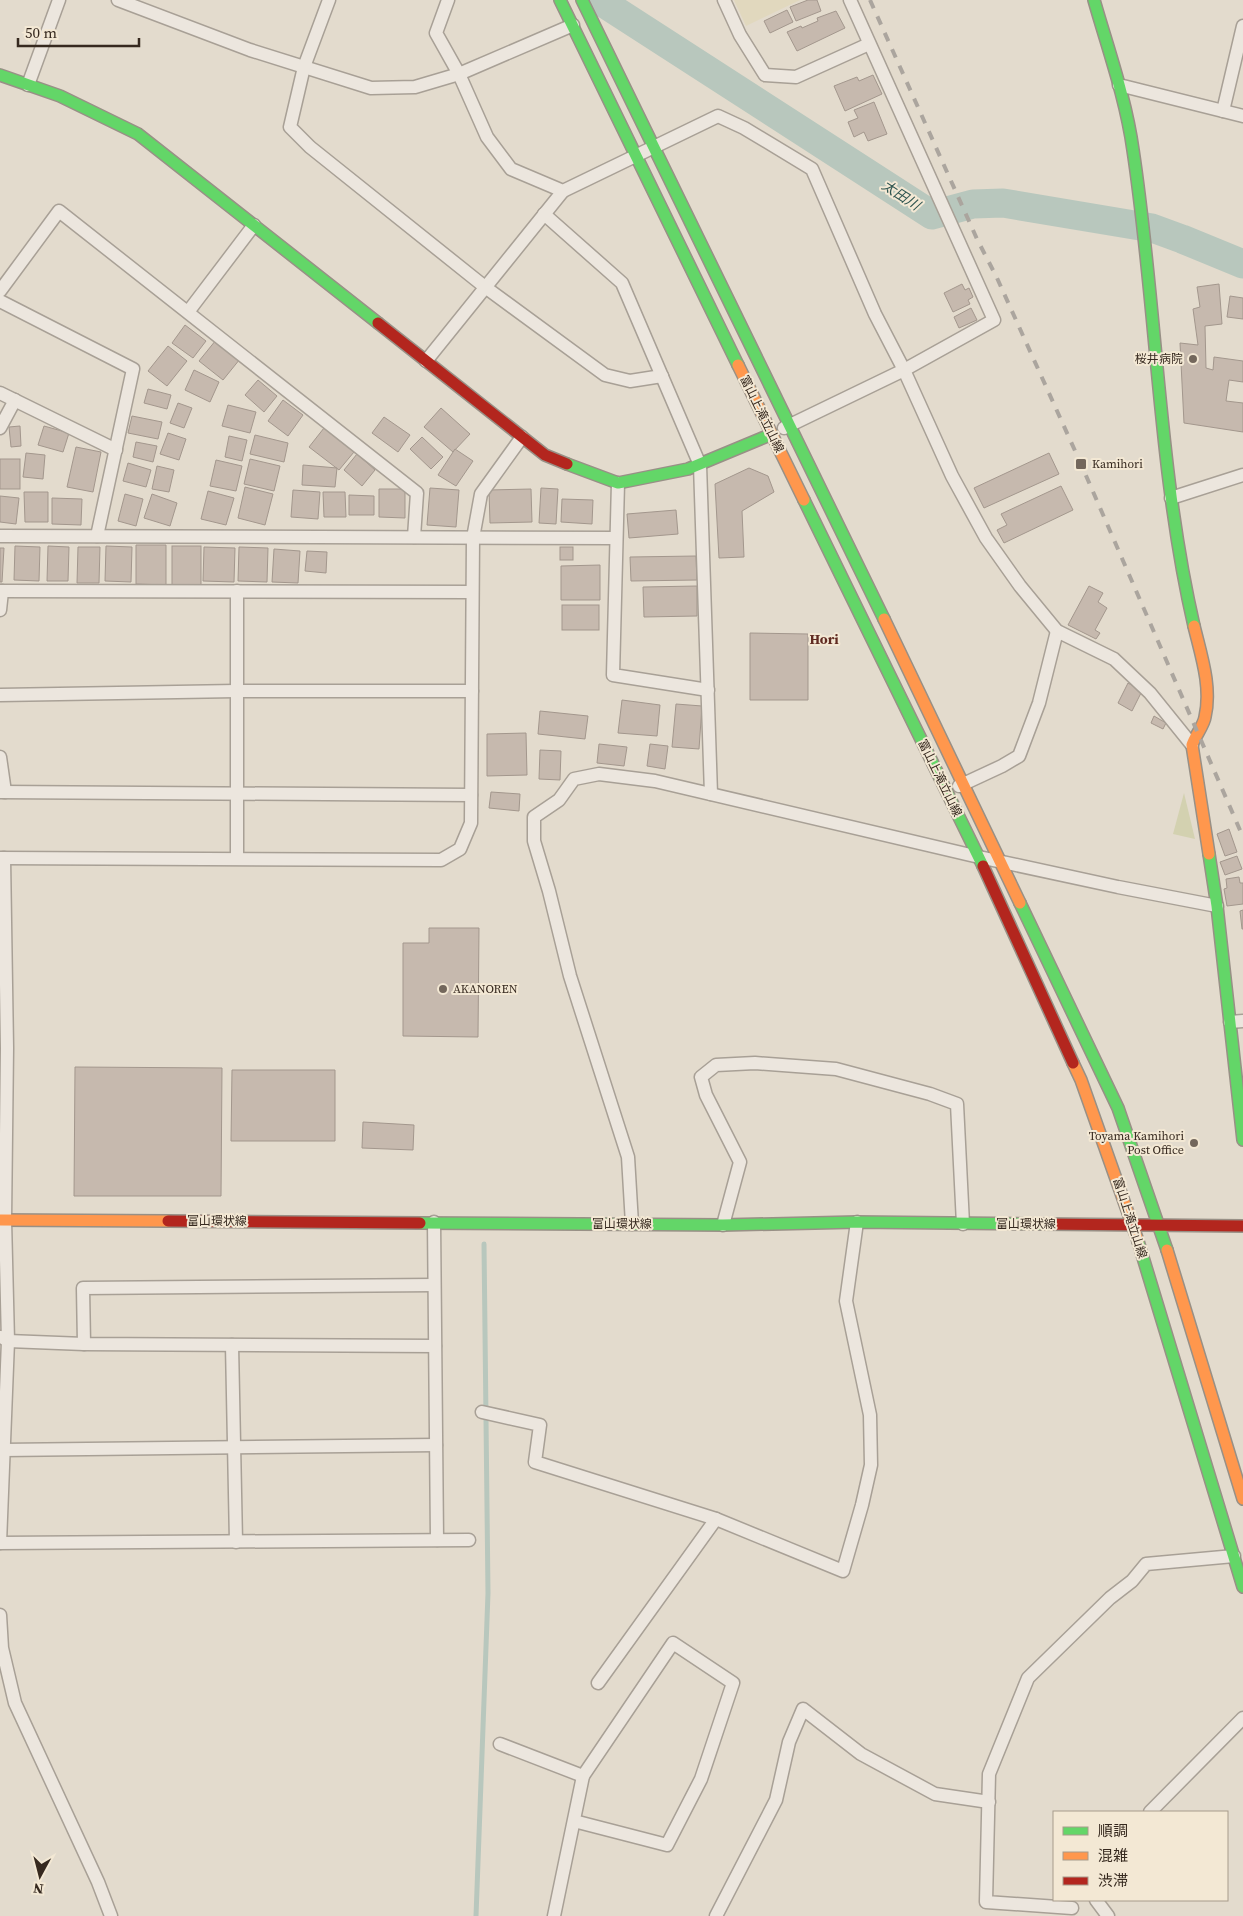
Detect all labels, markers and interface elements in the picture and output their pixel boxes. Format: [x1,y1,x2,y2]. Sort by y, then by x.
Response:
scale bar [18,15,139,47]
text: 50 m [25,22,57,43]
water label: 太田川 [878,175,926,216]
place label: 桜井病院 [1135,351,1183,367]
marker: 桜井病院 [1187,353,1199,365]
street label: 富山上滝立山線 [736,373,788,455]
place label: Kamihori [1092,456,1143,472]
marker: Kamihori [1074,457,1088,471]
district label: Hori [809,629,839,649]
street label: 富山上滝立山線 [914,737,966,819]
place label: AKANOREN [453,981,518,997]
marker: AKANOREN [437,983,449,995]
place label: Toyama Kamihori Post Office [1089,1128,1184,1158]
marker: Toyama Kamihori Post Office [1188,1137,1200,1149]
street label: 富山上滝立山線 [1109,1176,1151,1260]
street label: 富山環状線 [187,1213,247,1229]
street label: 富山環状線 [592,1216,652,1232]
street label: 富山環状線 [996,1216,1056,1232]
legend [1053,1811,1228,1901]
text: 順調 [1098,1820,1128,1841]
text: 混雑 [1098,1845,1128,1866]
north arrow [15,1851,65,1901]
text: 渋滞 [1098,1870,1128,1891]
text: N [32,1878,45,1899]

